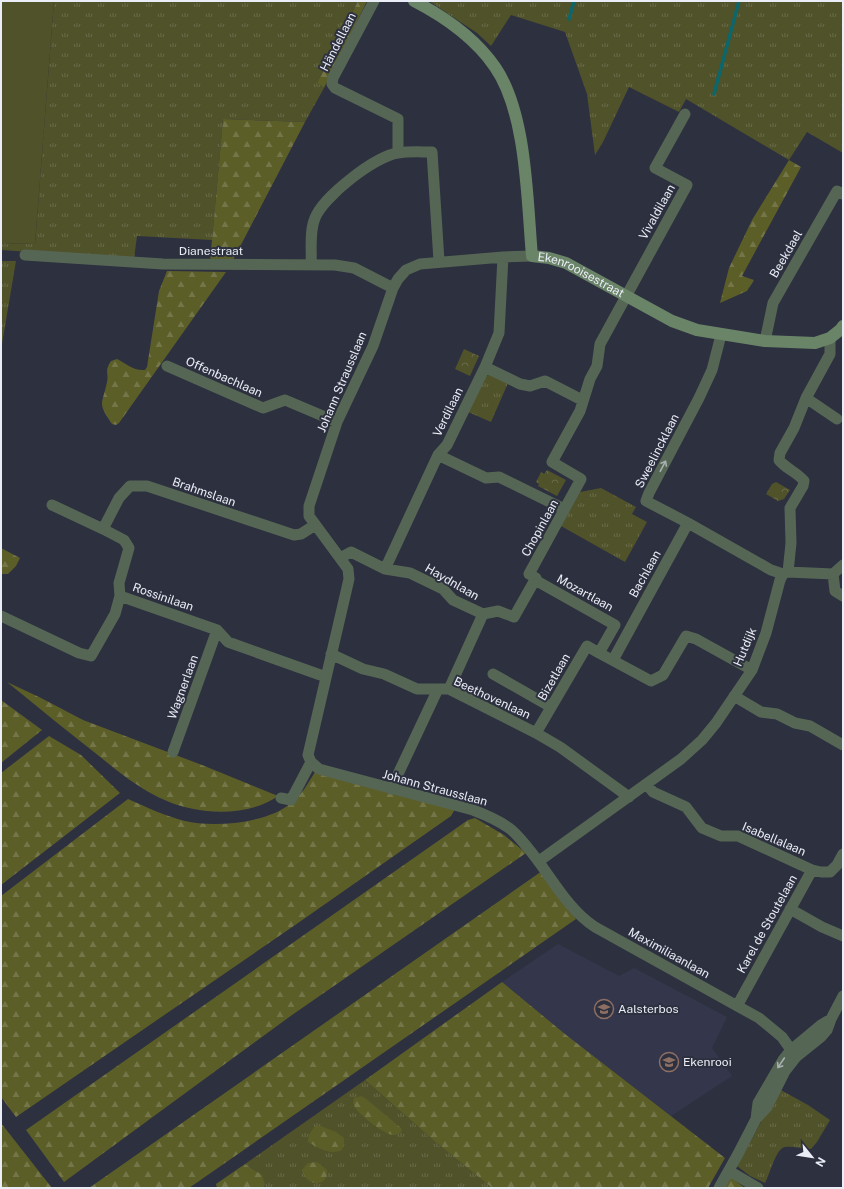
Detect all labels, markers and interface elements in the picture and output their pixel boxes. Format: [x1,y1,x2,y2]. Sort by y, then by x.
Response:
street label: Händellaan [317,10,359,74]
street label: Vivaldilaan [636,182,678,242]
street label: Beekdael [767,228,805,280]
street label: Dianestraat [179,244,244,258]
street label: Ekenrooisestraat [537,250,627,301]
street label: Johann Strausslaan [314,329,370,435]
street label: Offenbachlaan [183,354,265,400]
street label: Verdilaan [430,385,466,439]
street label: Sweelincklaan [632,411,682,490]
one-way arrow [660,460,667,472]
street label: Brahmslaan [170,475,238,509]
street label: Chopinlaan [519,497,561,559]
street label: Bachlaan [626,548,664,600]
street label: Haydnlaan [423,561,481,603]
street label: Mozartlaan [554,572,616,614]
street label: Rossinilaan [131,580,195,614]
street label: Hutdijk [731,625,760,669]
street label: Bizetlaan [535,651,573,703]
street label: Wagnerlaan [165,653,201,721]
street label: Beethovenlaan [451,674,533,722]
street label: Johann Strausslaan [381,767,489,809]
street label: Isabellalaan [740,819,808,859]
street label: Karel de Stoutelaan [734,872,800,976]
street label: Maximiliaanlaan [626,925,712,981]
school or university icon: Aalsterbos [593,998,615,1020]
place label: Aalsterbos [618,1002,679,1016]
school or university icon: Ekenrooi [658,1051,680,1073]
place label: Ekenrooi [683,1055,732,1069]
one-way arrow [777,1057,785,1068]
north arrow [792,1137,832,1177]
text: N [813,1155,828,1169]

